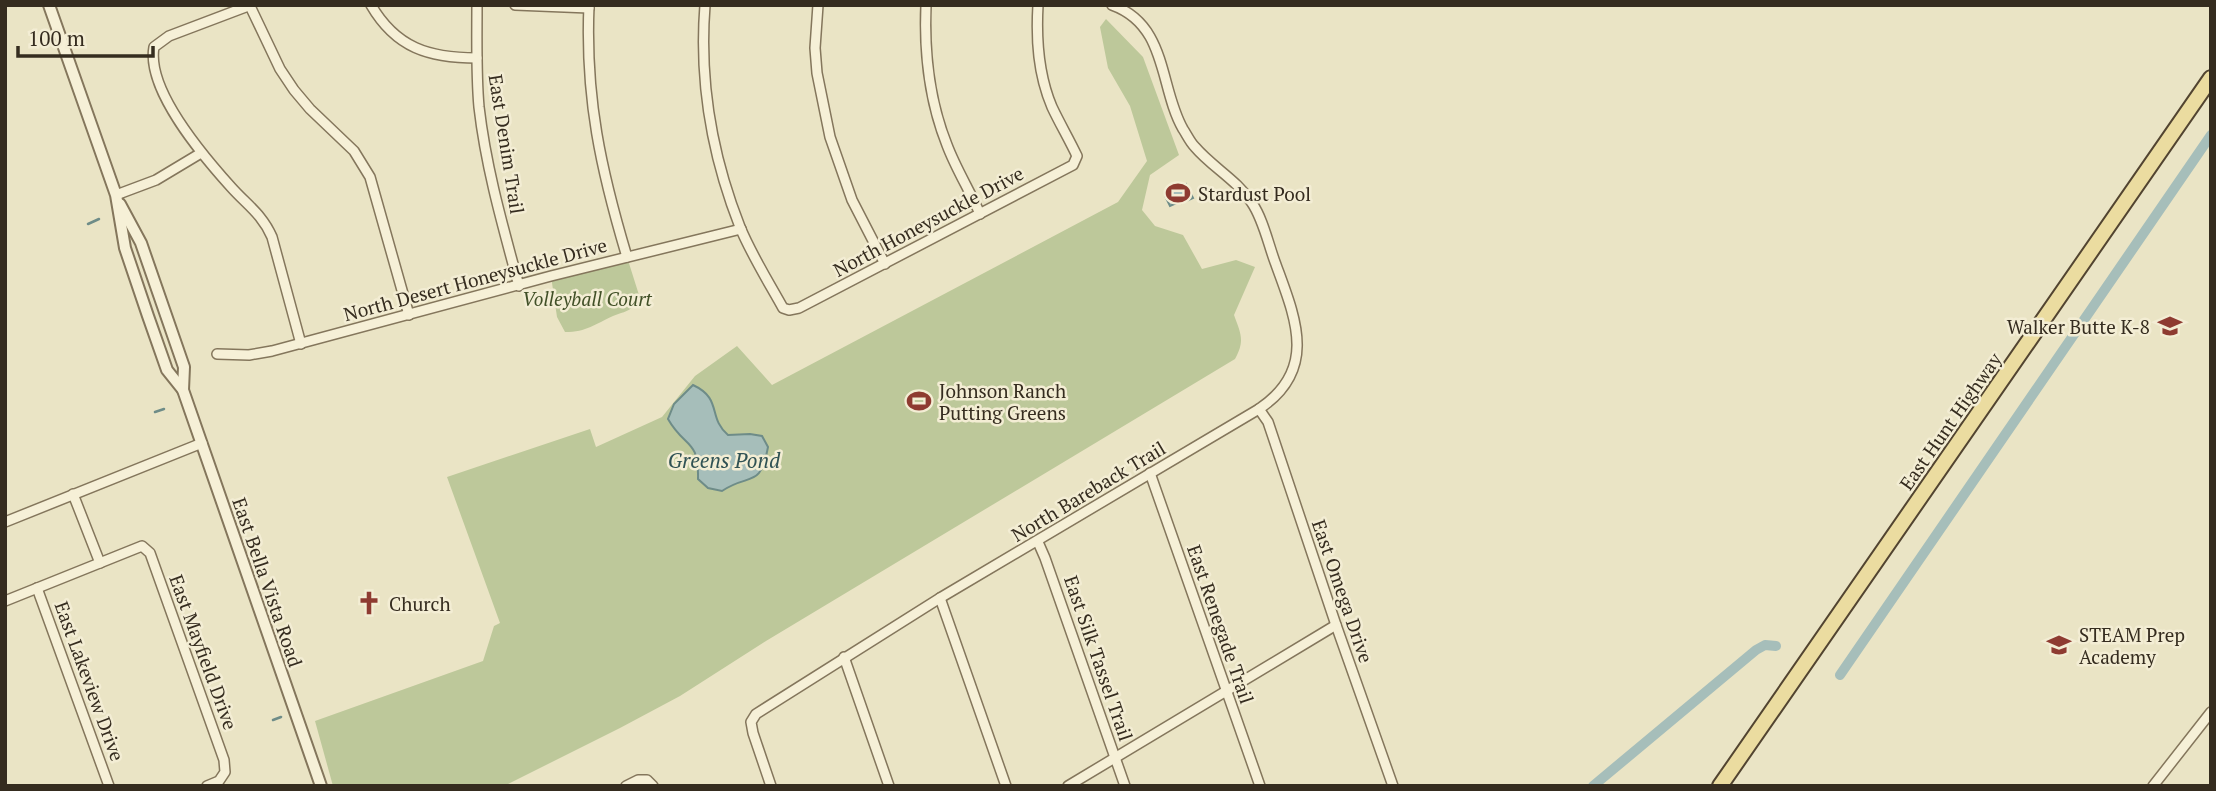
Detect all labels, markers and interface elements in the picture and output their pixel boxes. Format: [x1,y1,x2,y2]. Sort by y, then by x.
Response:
scale bar [18,14,152,58]
text: 100 m [28,24,85,52]
street label: East Denim Trail [484,72,530,216]
street label: North Honeysuckle Drive [829,160,1027,282]
sports icon: Stardust Pool [1164,179,1192,207]
place label: Stardust Pool [1198,181,1311,206]
street label: North Desert Honeysuckle Drive [341,232,609,326]
park label: Volleyball Court [522,286,653,311]
school or university icon: Walker Butte K-8 [2156,312,2184,340]
place label: Walker Butte K-8 [2007,314,2150,339]
street label: East Hunt Highway [1893,347,2007,495]
place label: Johnson Ranch Putting Greens [939,378,1066,425]
sports icon: Johnson Ranch Putting Greens [905,387,933,415]
street label: North Bareback Trail [1006,435,1170,547]
water label: Greens Pond [668,446,781,474]
street label: East Bella Vista Road [227,494,309,670]
street label: East Omega Drive [1307,516,1379,666]
street label: East Renegade Trail [1182,541,1260,707]
street label: East Mayfield Drive [164,571,244,733]
street label: East Silk Tassel Trail [1059,572,1139,744]
church icon: Church [355,589,383,617]
place label: Church [389,591,451,616]
street label: East Lakeview Drive [50,598,130,764]
place label: STEAM Prep Academy [2079,622,2185,669]
school or university icon: STEAM Prep Academy [2045,631,2073,659]

